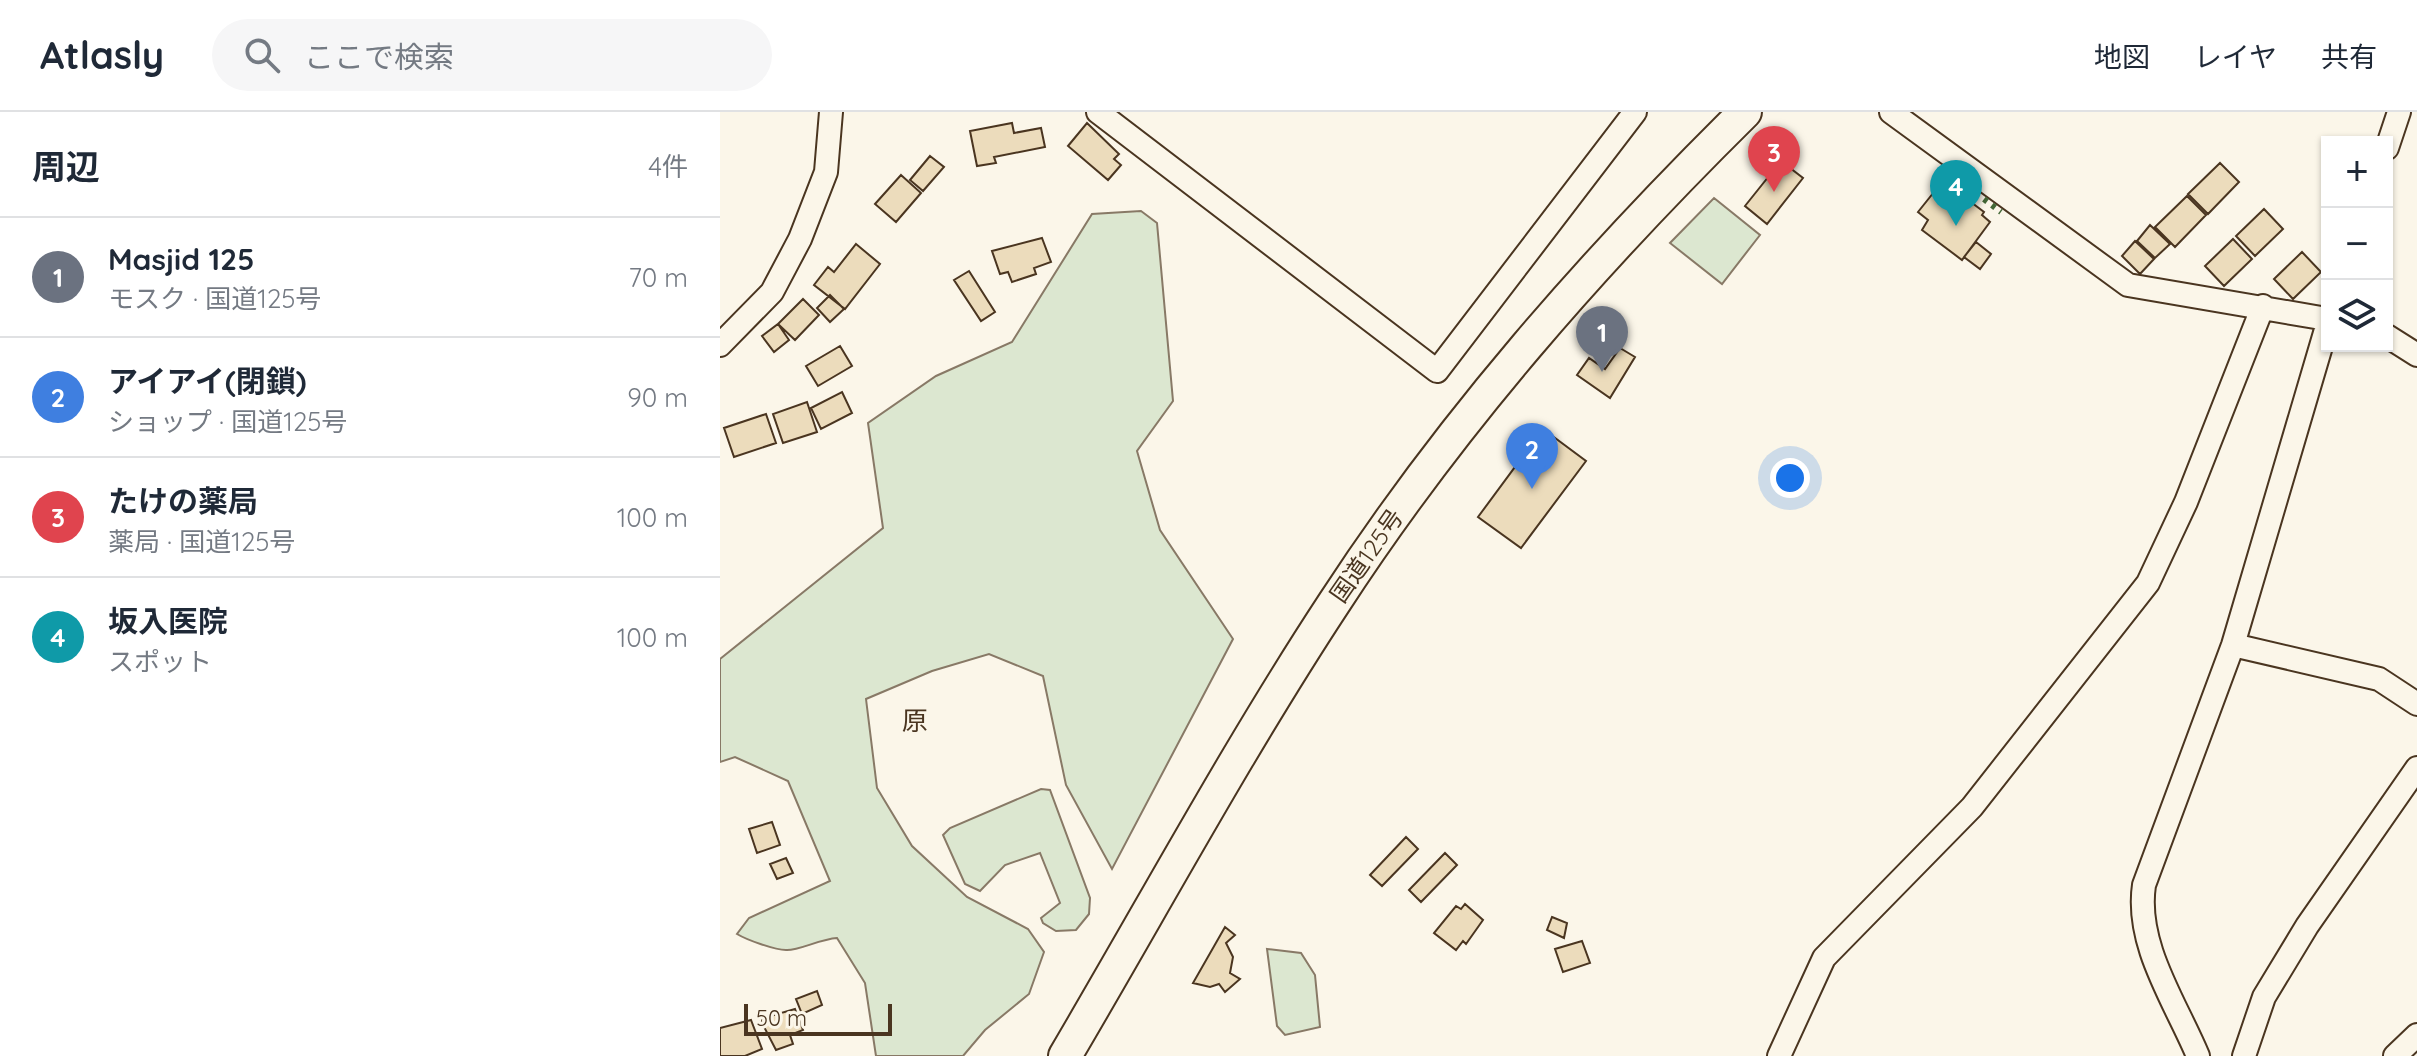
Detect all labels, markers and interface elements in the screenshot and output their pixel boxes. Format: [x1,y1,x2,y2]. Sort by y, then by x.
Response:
search box [212,19,772,91]
text: Atlasly [40,31,164,79]
icon: search [240,33,284,77]
text: ここで検索 [304,38,454,76]
text: 地図 [2094,39,2150,74]
text: レイヤ [2194,39,2277,74]
text: 共有 [2321,39,2377,74]
pin: 3 [1748,126,1800,192]
map controls [2321,136,2393,352]
button: + [2321,136,2393,208]
text: 周辺 [32,145,100,188]
text: 4件 [648,150,688,183]
pin: 4 [1930,160,1982,226]
button: − [2321,208,2393,280]
text: Masjid 125 [108,240,254,278]
text: 1 [53,261,63,294]
text: 70 m [628,261,688,294]
button: layers [2321,280,2393,352]
text: モスク · 国道125号 [108,282,321,315]
pin: 1 [1576,306,1628,372]
text: アイアイ(閉鎖) [108,362,306,400]
text: 2 [51,381,65,414]
text: 90 m [627,381,688,414]
text: ショップ · 国道125号 [108,405,347,438]
pin: 2 [1506,423,1558,489]
your location [1770,458,1810,498]
text: たけの薬局 [108,482,258,520]
text: 3 [51,501,65,534]
text: 100 m [617,501,688,534]
street label: 国道125号 [1323,503,1409,608]
text: 薬局 · 国道125号 [108,525,295,558]
text: 坂入医院 [108,602,228,640]
text: 4 [50,621,66,654]
text: 100 m [617,621,688,654]
text: スポット [108,645,212,678]
district label: 原 [902,704,928,737]
scale bar [744,1000,892,1036]
text: 50 m [756,1004,807,1032]

